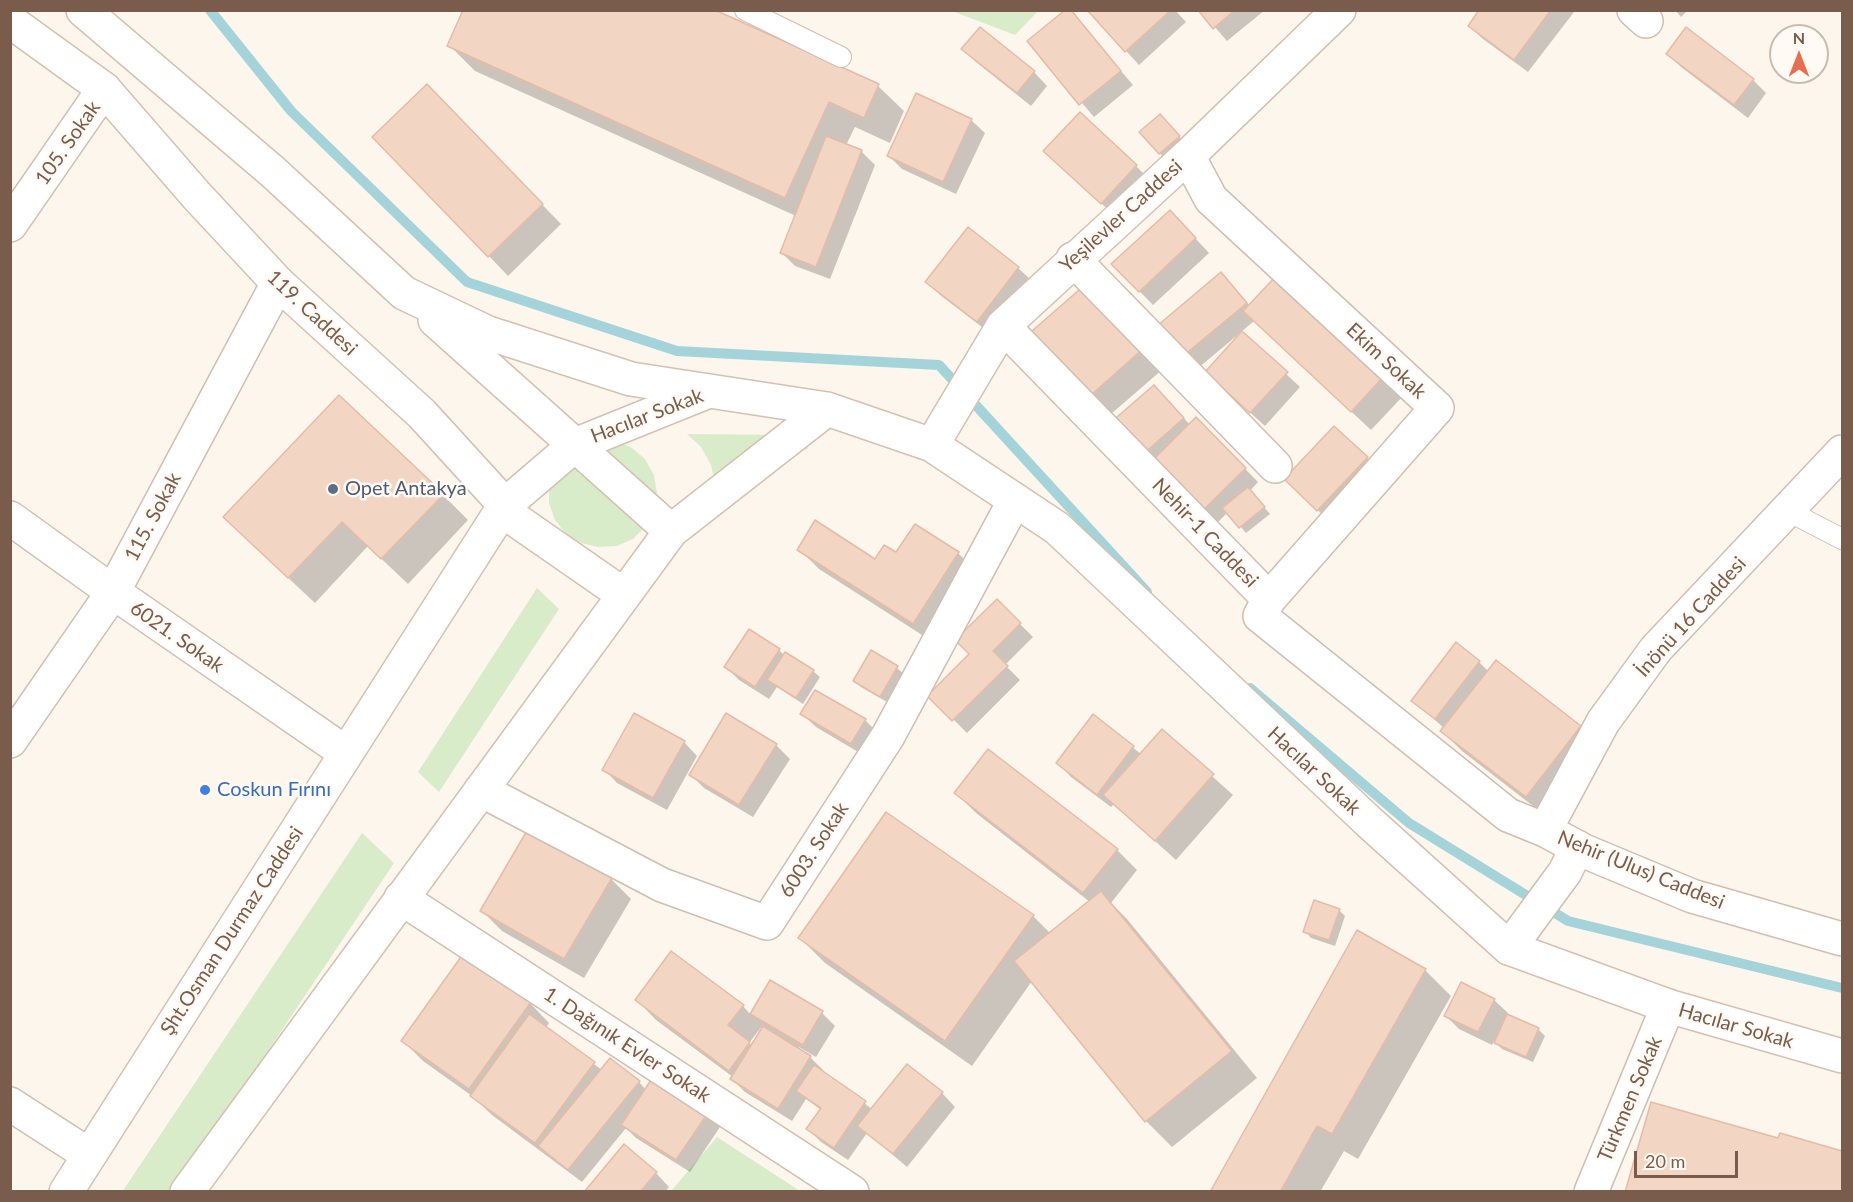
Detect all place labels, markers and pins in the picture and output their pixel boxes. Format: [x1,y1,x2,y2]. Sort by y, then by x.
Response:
place label: Opet Antakya [345,477,467,501]
marker: Opet Antakya [326,482,340,496]
place label: Coskun Fırını [217,778,331,802]
marker: Coskun Fırını [198,783,212,797]

